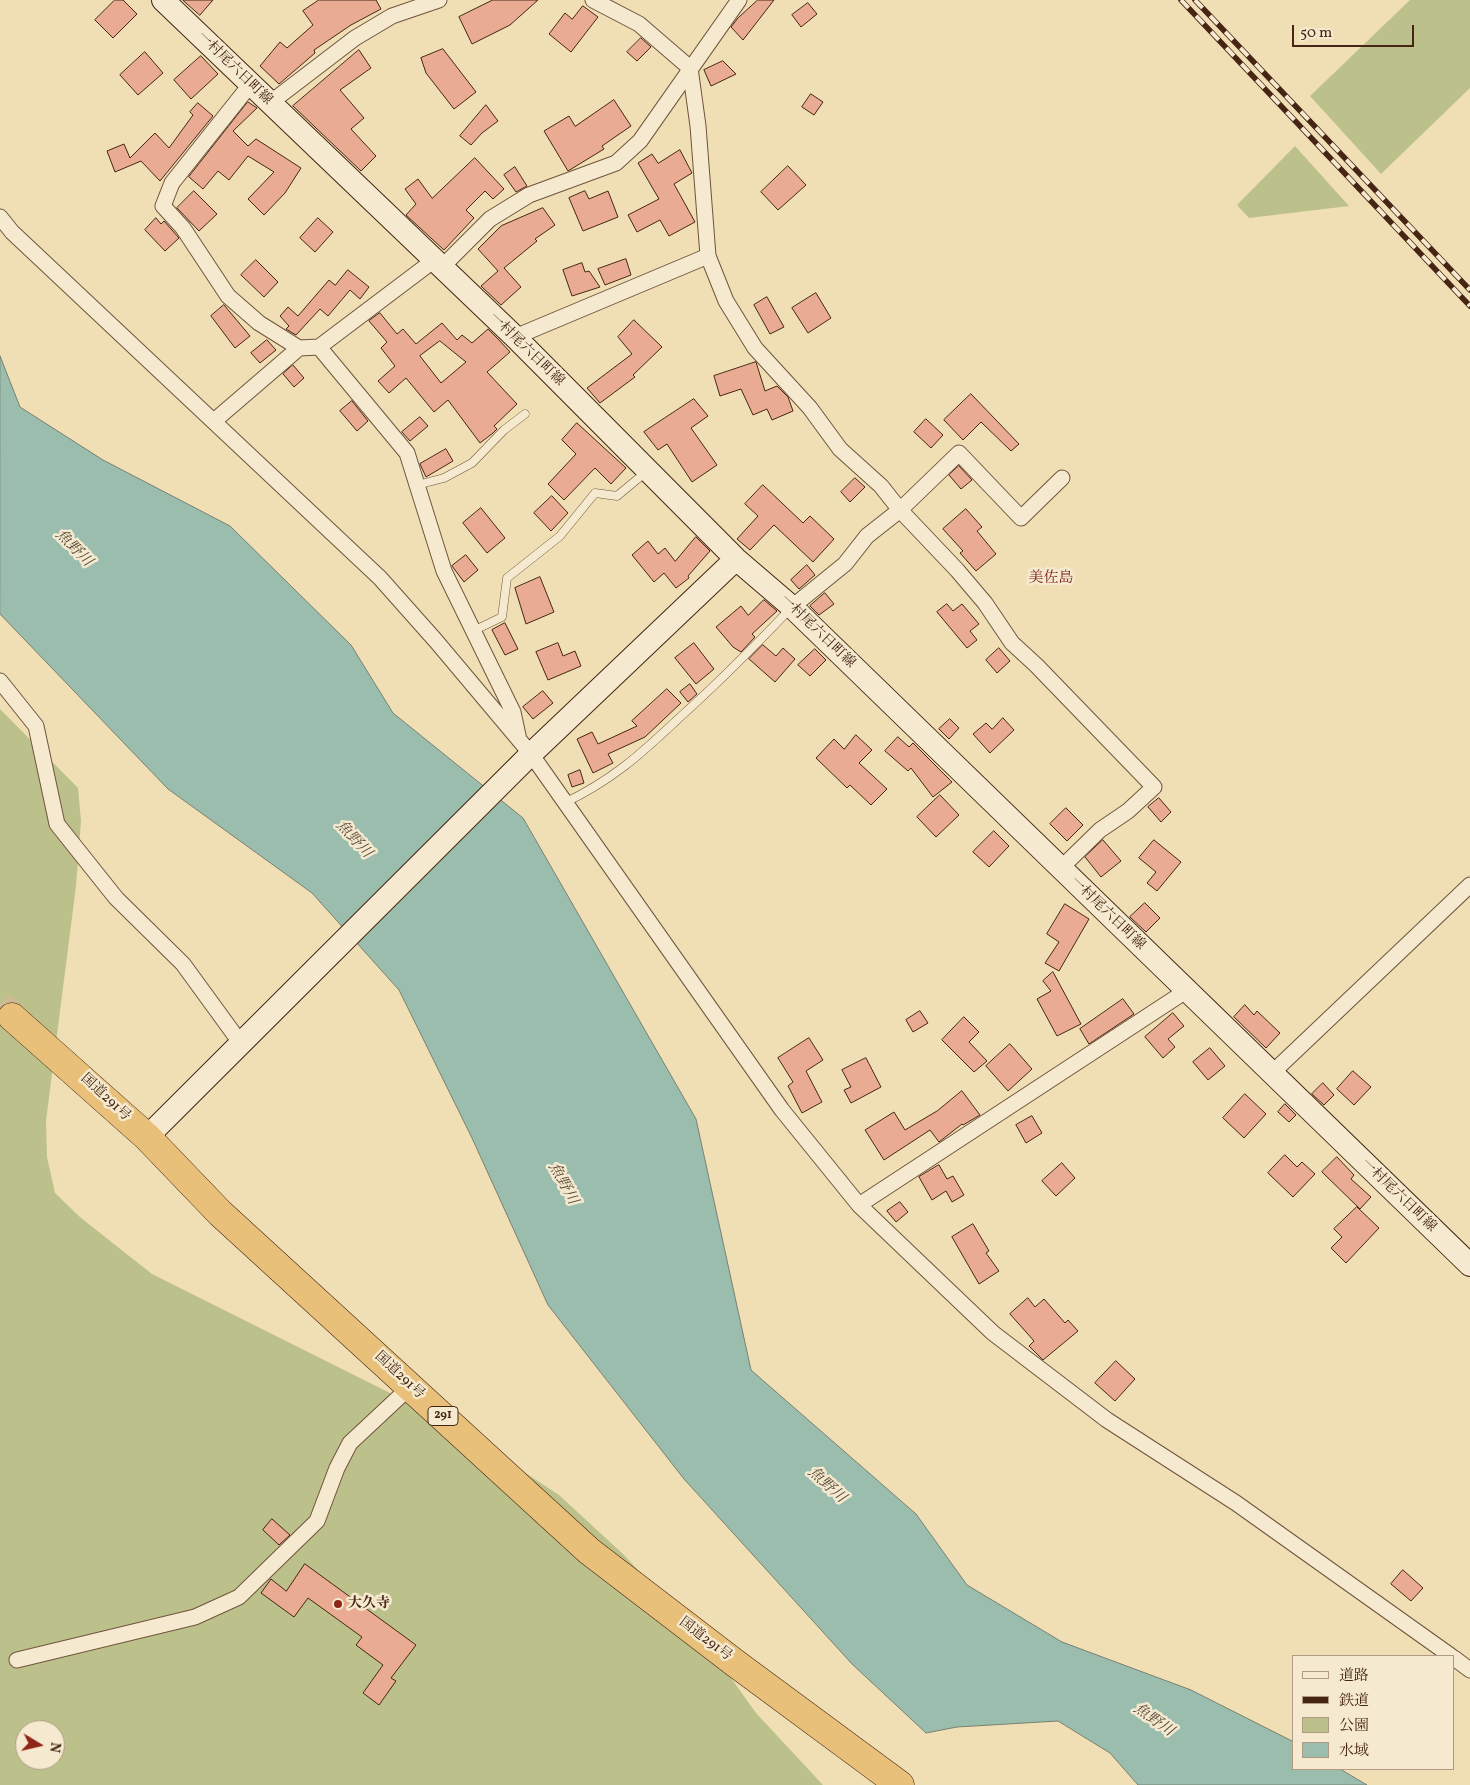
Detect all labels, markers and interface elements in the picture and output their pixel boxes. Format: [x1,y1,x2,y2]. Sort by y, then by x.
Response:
scale bar [1295,15,1418,47]
text: 50 m [1300,23,1332,44]
street label: 一村尾六日町線 [193,29,275,109]
street label: 一村尾六日町線 [485,310,567,390]
water label: 魚野川 [51,527,95,571]
district label: 美佐島 [1029,570,1073,588]
street label: 一村尾六日町線 [776,592,858,672]
water label: 魚野川 [331,817,375,863]
street label: 一村尾六日町線 [1066,874,1148,954]
street label: 国道291号 [77,1071,133,1125]
street label: 一村尾六日町線 [1357,1156,1439,1236]
water label: 魚野川 [543,1160,581,1208]
street label: 国道291号 [371,1349,427,1403]
road number: 291 [428,1406,458,1425]
water label: 魚野川 [803,1464,849,1508]
place label: 大久寺 [348,1596,390,1612]
marker: 大久寺 [332,1598,344,1610]
street label: 国道291号 [675,1615,735,1665]
legend [1292,1655,1455,1770]
text: 道路 [1339,1666,1369,1687]
text: 鉄道 [1339,1691,1369,1712]
water label: 魚野川 [1129,1701,1177,1741]
text: 公園 [1339,1716,1369,1737]
north arrow [15,1720,65,1770]
text: N [44,1741,65,1754]
text: 水域 [1339,1741,1369,1762]

